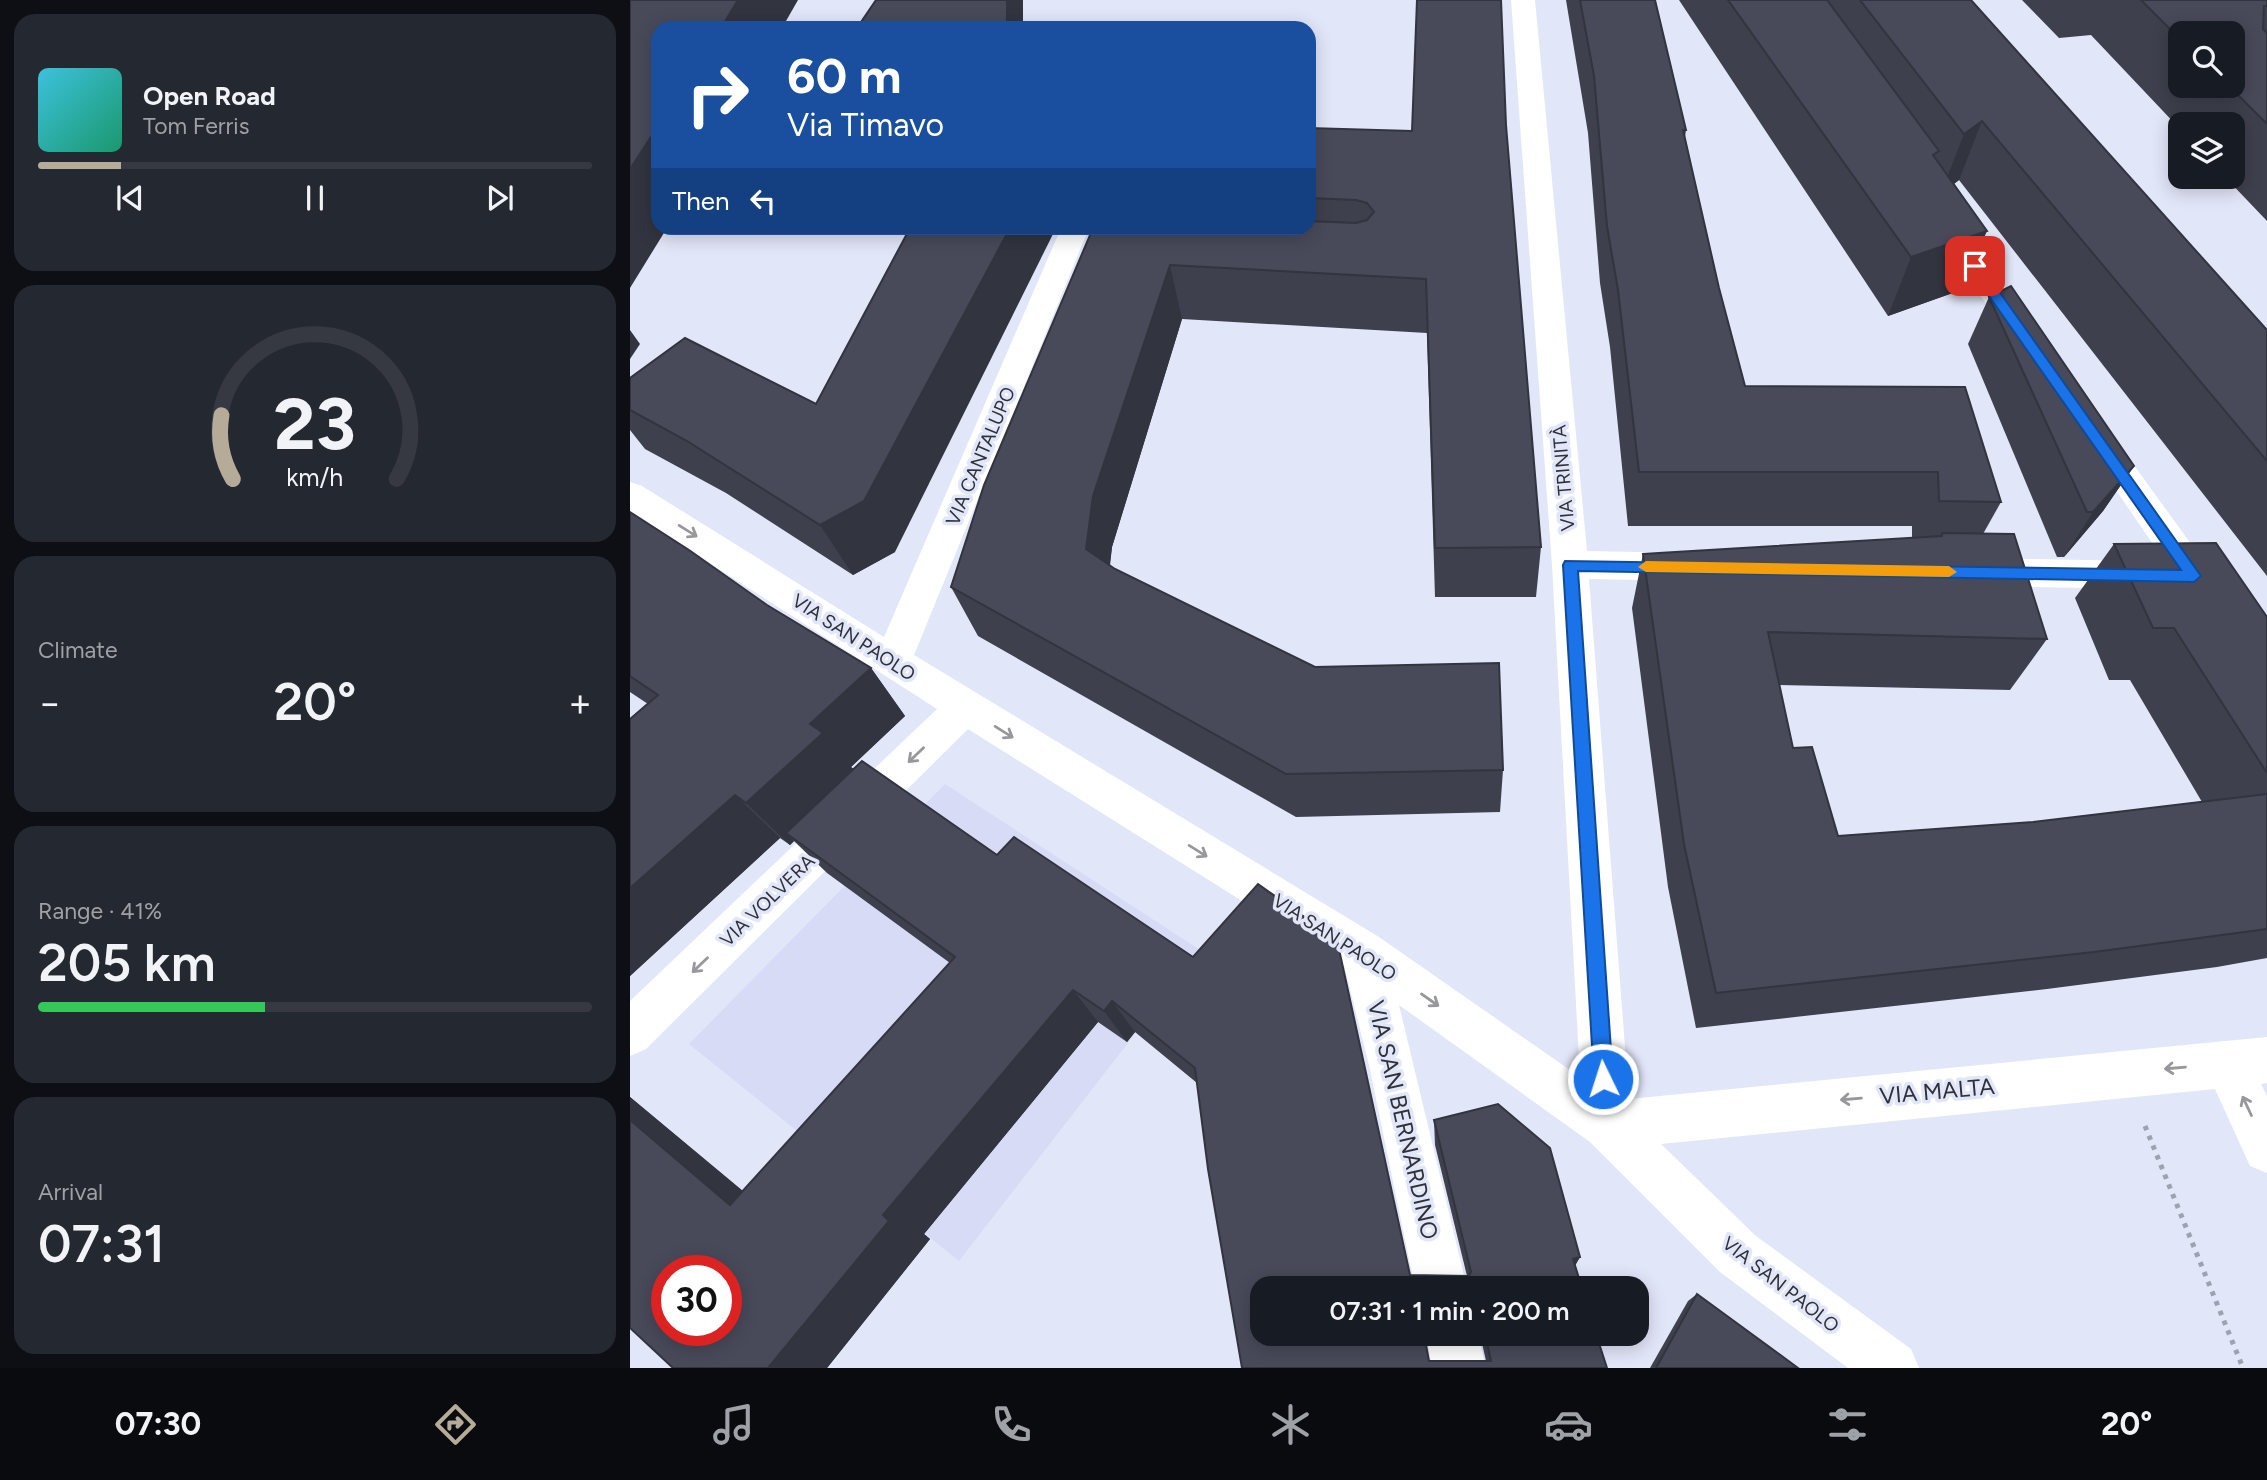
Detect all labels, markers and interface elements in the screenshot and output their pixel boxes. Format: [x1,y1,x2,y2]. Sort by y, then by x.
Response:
map controls [2168,21,2245,189]
button: search [2168,21,2245,98]
text: 60 m [787,46,902,105]
icon: right [672,49,763,140]
text: Open Road [143,80,276,112]
text: Via Timavo [787,106,944,144]
text: Tom Ferris [143,112,249,140]
button: layers [2168,112,2245,189]
icon: previous [111,179,149,217]
icon: pause [296,179,334,217]
icon: next [481,179,519,217]
icon: left [744,182,782,220]
text: Then [672,185,730,217]
pin [1945,236,2005,296]
icon: arrive [1956,247,1994,285]
text: 23 [274,381,356,468]
street label: VIA CANTALUPO [941,383,1020,529]
street label: VIA TRINITÀ [1547,424,1580,532]
text: km/h [286,462,344,492]
one-way arrow [677,525,697,539]
street label: VIA SAN PAOLO [788,589,920,686]
text: Climate [38,636,117,664]
text: 20° [274,671,356,733]
text: − [38,680,62,726]
text: + [568,680,592,726]
one-way arrow [994,724,1013,739]
one-way arrow [908,747,925,764]
one-way arrow [1187,844,1207,858]
street label: VIA VOLVERA [715,849,820,951]
street label: VIA SAN PAOLO [1269,889,1401,986]
text: Range · 41% [38,897,162,925]
text: 205 km [38,932,216,994]
one-way arrow [692,956,709,973]
one-way arrow [1420,993,1439,1007]
street label: VIA SAN BERNARDINO [1362,998,1444,1242]
position arrow [1566,1042,1640,1116]
one-way arrow [2164,1062,2186,1075]
street label: VIA MALTA [1878,1072,1996,1110]
one-way arrow [1840,1093,1862,1106]
one-way arrow [2240,1096,2254,1117]
text: Arrival [38,1178,103,1206]
text: 07:31 [38,1213,165,1275]
street label: VIA SAN PAOLO [1718,1232,1844,1337]
speed limit sign: 30 [651,1255,742,1346]
text: 07:31 · 1 min · 200 m [1330,1295,1569,1327]
icon: directions [431,1400,480,1449]
icon: music [709,1400,758,1449]
icon: phone [987,1400,1036,1449]
icon: climate [1266,1400,1315,1449]
icon: car [1544,1400,1593,1449]
icon: filters [1823,1400,1872,1449]
text: 07:30 [115,1405,201,1443]
text: 20° [2101,1405,2152,1443]

